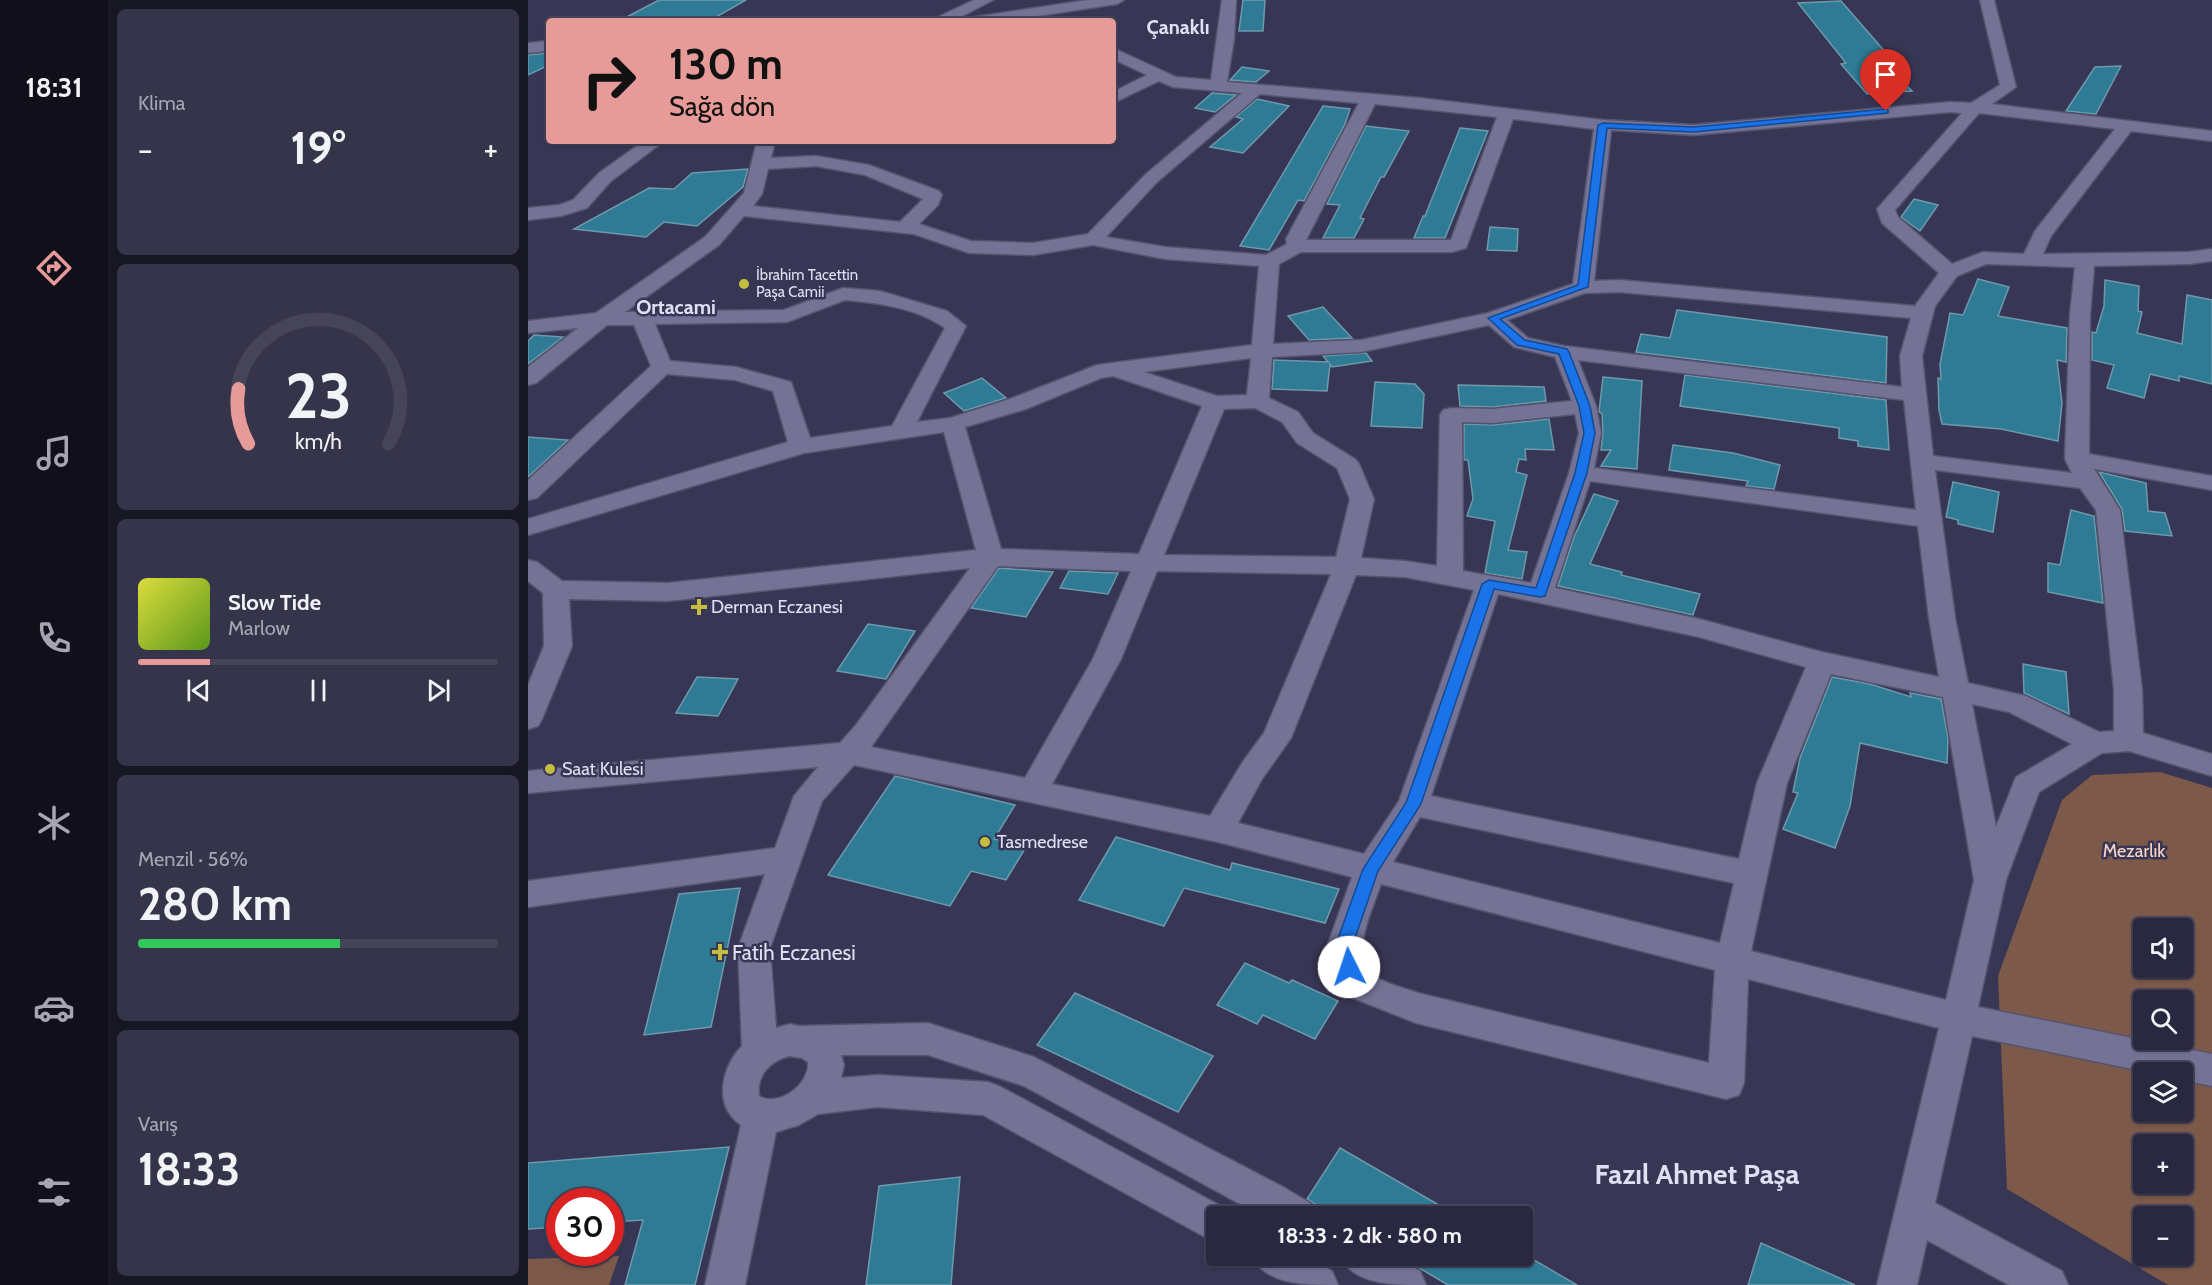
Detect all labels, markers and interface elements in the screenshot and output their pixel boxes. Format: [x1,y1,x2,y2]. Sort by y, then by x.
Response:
district label: Çanaklı [1147,15,1209,39]
text: 130 m [669,38,783,90]
icon: right [570,42,648,120]
pin [1860,49,1911,111]
icon: arrive [1869,58,1902,91]
text: 18:31 [26,71,82,104]
text: Sağa dön [669,90,775,123]
text: Klima [138,91,185,115]
text: 19° [291,121,345,175]
text: − [138,129,153,169]
text: + [483,129,498,169]
icon: directions [33,247,75,289]
place label: İbrahim Tacettin Paşa Camii [756,265,858,301]
marker: İbrahim Tacettin Paşa Camii [737,277,751,291]
district label: Ortacami [636,295,716,319]
text: 23 [285,358,351,434]
text: km/h [295,429,341,455]
icon: music [33,432,75,474]
text: Slow Tide [228,589,321,616]
place label: Derman Eczanesi [711,596,843,618]
marker: Derman Eczanesi [692,600,706,614]
text: Marlow [228,616,290,640]
icon: phone [33,617,75,659]
icon: previous [182,674,215,707]
icon: pause [302,674,335,707]
icon: next [422,674,455,707]
place label: Saat Kulesi [562,758,644,780]
marker: Saat Kulesi [543,762,557,776]
icon: climate [33,802,75,844]
place label: Tasmedrese [997,831,1088,853]
marker: Tasmedrese [978,835,992,849]
park label: Mezarlık [2103,840,2166,862]
text: Menzil · 56% [138,847,248,871]
text: 280 km [138,877,292,931]
map controls [2133,918,2193,1266]
button: sound [2133,918,2193,978]
position arrow [1317,935,1381,999]
place label: Fatih Eczanesi [732,940,856,965]
marker: Fatih Eczanesi [713,945,727,959]
icon: car [33,987,75,1029]
button: search [2133,990,2193,1050]
button: layers [2133,1062,2193,1122]
text: Varış [138,1112,178,1136]
button: + [2133,1134,2193,1194]
text: 18:33 [138,1142,240,1196]
district label: Fazıl Ahmet Paşa [1595,1157,1799,1191]
icon: filters [33,1171,75,1213]
speed limit sign: 30 [546,1188,624,1266]
button: − [2133,1206,2193,1266]
text: 18:33 · 2 dk · 580 m [1277,1222,1462,1249]

